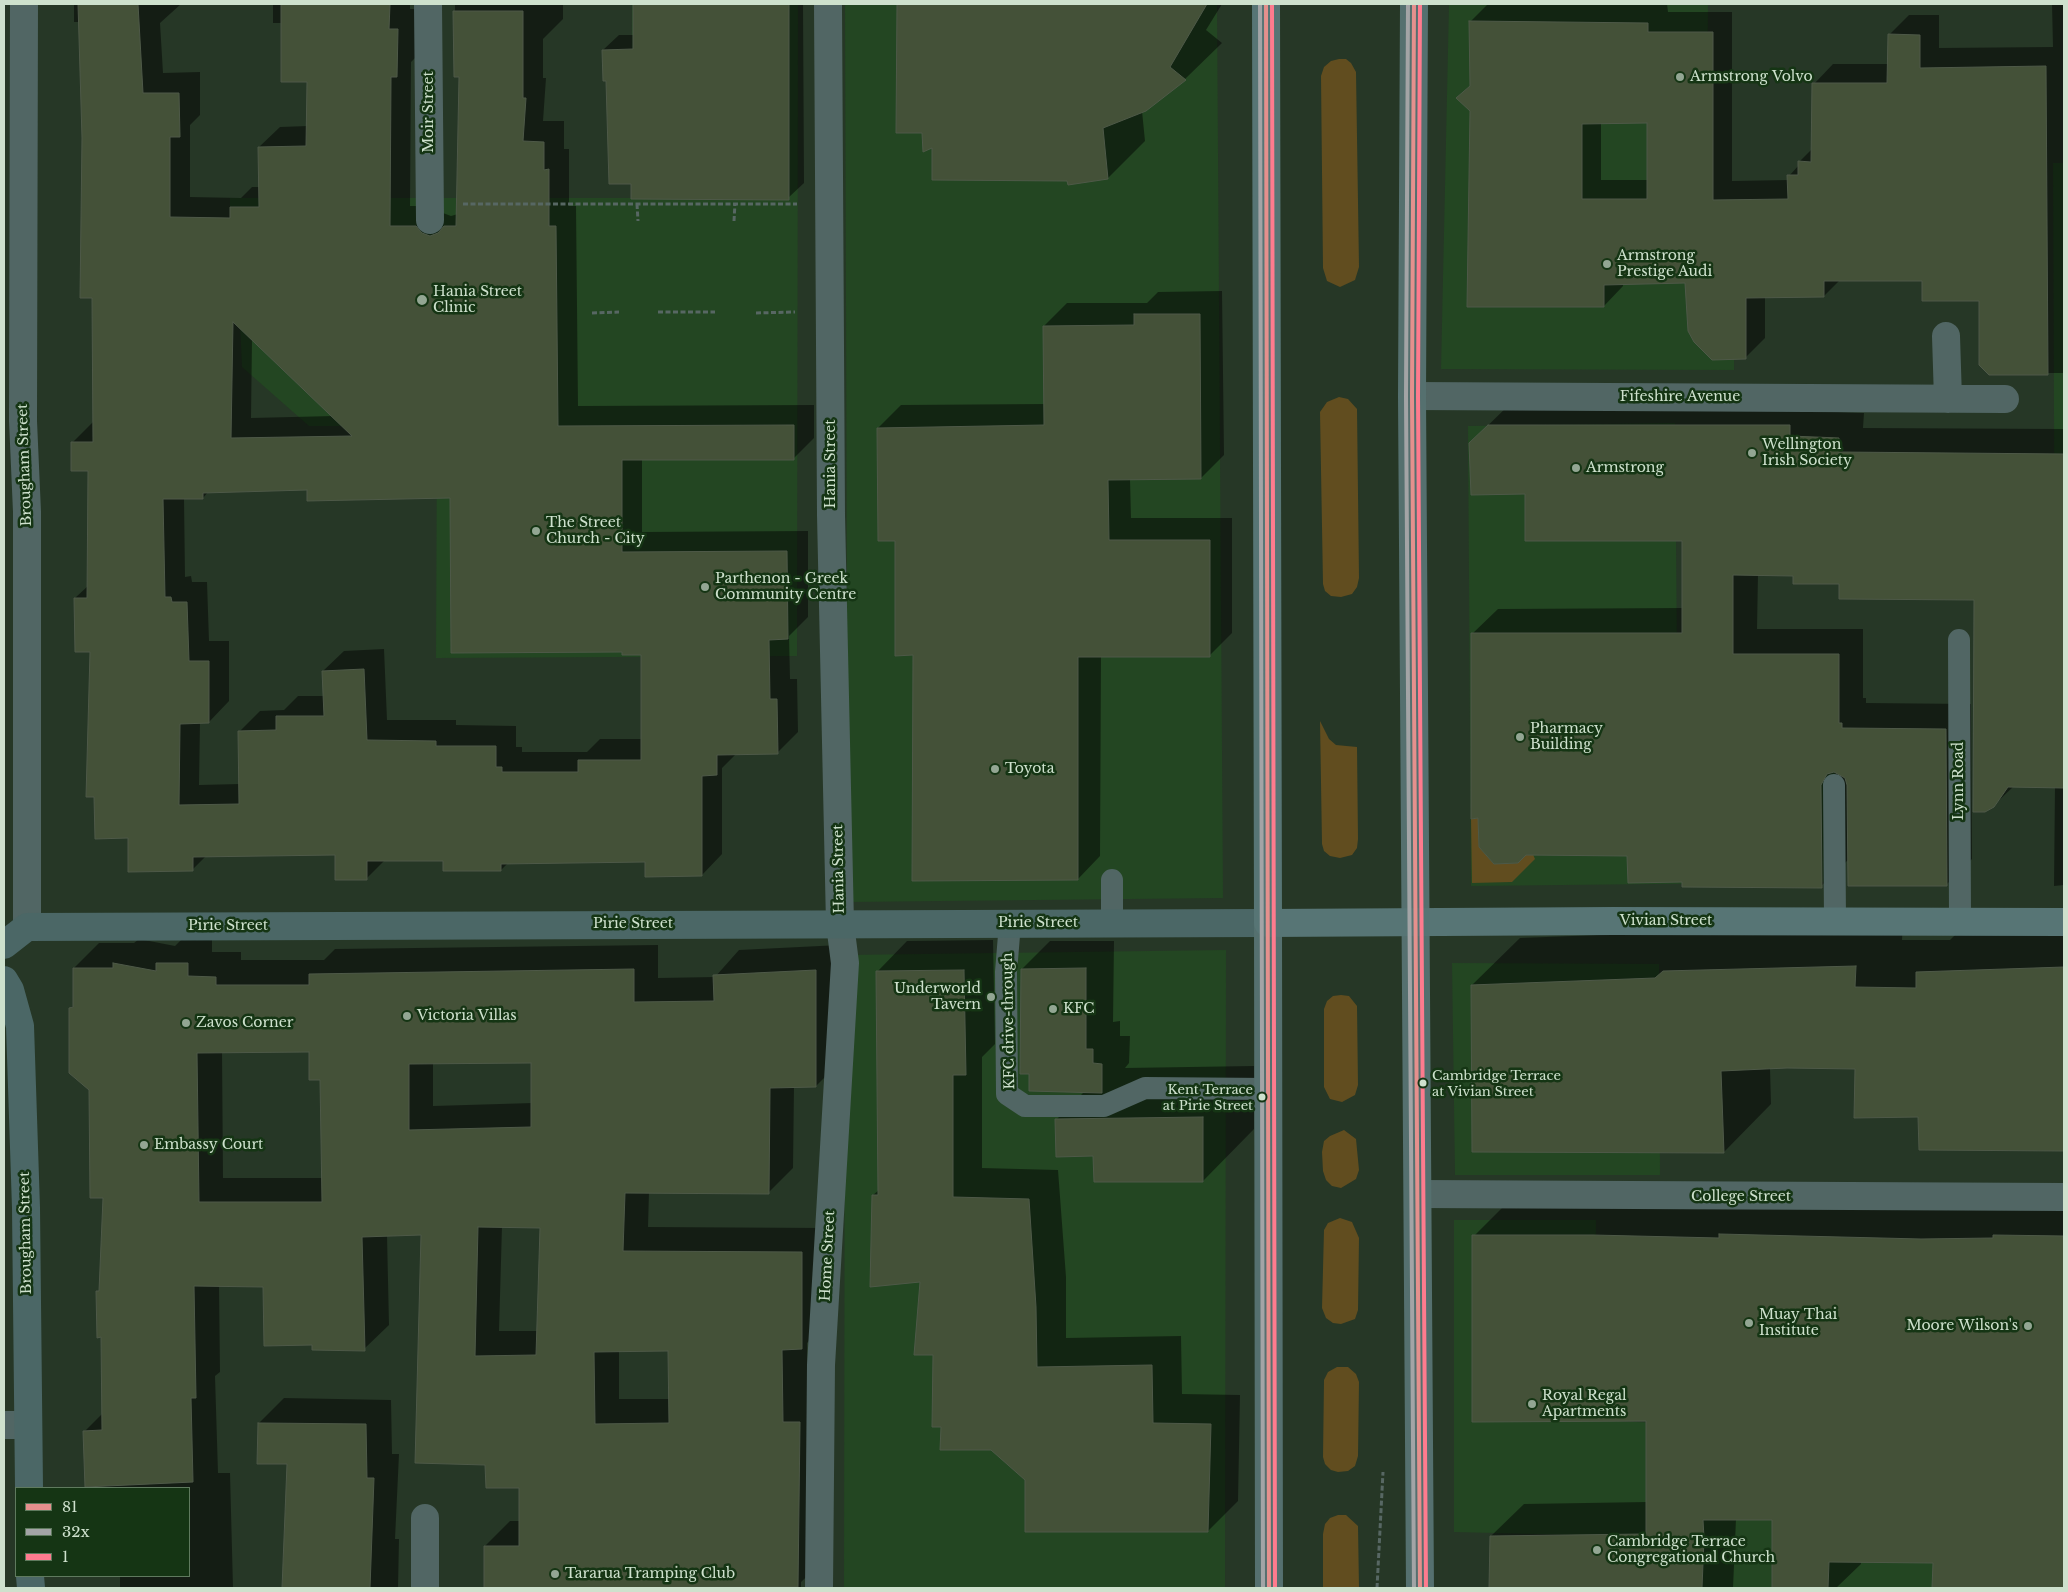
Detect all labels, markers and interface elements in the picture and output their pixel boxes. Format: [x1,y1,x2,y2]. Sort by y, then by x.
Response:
place label: Armstrong Volvo [1690,69,1813,85]
street label: Moir Street [421,71,437,153]
marker: Armstrong Volvo [1674,71,1686,83]
place label: Armstrong Prestige Audi [1617,248,1712,280]
marker: Armstrong Prestige Audi [1601,258,1613,270]
place label: Hania Street Clinic [433,284,522,316]
marker: Hania Street Clinic [415,293,429,307]
street label: Fifeshire Avenue [1620,389,1740,405]
street label: Brougham Street [14,403,36,527]
street label: Hania Street [823,419,839,509]
place label: Wellington Irish Society [1762,437,1852,470]
marker: Wellington Irish Society [1746,447,1758,459]
place label: Armstrong [1586,460,1664,476]
marker: Armstrong [1570,462,1582,474]
place label: The Street Church - City [546,515,645,548]
marker: The Street Church - City [530,525,542,537]
place label: Parthenon - Greek Community Centre [715,571,856,604]
marker: Parthenon - Greek Community Centre [699,581,711,593]
place label: Pharmacy Building [1530,721,1603,754]
marker: Pharmacy Building [1514,731,1526,743]
street label: Lynn Road [1951,742,1967,820]
place label: Toyota [1005,761,1054,777]
marker: Toyota [989,763,1001,775]
street label: Hania Street [830,824,848,914]
street label: Vivian Street [1620,913,1712,929]
street label: Pirie Street [998,915,1078,931]
street label: Pirie Street [593,916,673,932]
street label: Pirie Street [188,918,268,934]
street label: KFC drive-through [999,952,1019,1090]
place label: Underworld Tavern [894,981,981,1014]
marker: Underworld Tavern [985,991,997,1003]
place label: KFC [1063,1001,1095,1017]
marker: KFC [1047,1003,1059,1015]
place label: Victoria Villas [417,1008,517,1024]
marker: Victoria Villas [401,1010,413,1022]
place label: Zavos Corner [196,1015,293,1031]
marker: Zavos Corner [180,1017,192,1029]
place label: Cambridge Terrace at Vivian Street [1432,1068,1561,1099]
marker: Cambridge Terrace at Vivian Street [1418,1078,1428,1088]
place label: Kent Terrace at Pirie Street [1163,1082,1253,1113]
marker: Kent Terrace at Pirie Street [1257,1092,1267,1102]
place label: Embassy Court [154,1137,263,1153]
marker: Embassy Court [138,1139,150,1151]
street label: Brougham Street [17,1172,35,1294]
street label: College Street [1691,1189,1791,1205]
street label: Home Street [817,1210,839,1302]
place label: Muay Thai Institute [1759,1307,1837,1340]
marker: Muay Thai Institute [1743,1317,1755,1329]
place label: Moore Wilson's [1907,1318,2018,1334]
marker: Moore Wilson's [2022,1320,2034,1332]
place label: Royal Regal Apartments [1542,1388,1627,1420]
marker: Royal Regal Apartments [1526,1398,1538,1410]
legend [15,1487,190,1577]
text: 81 [62,1497,78,1516]
text: 32x [62,1522,90,1541]
place label: Cambridge Terrace Congregational Church [1607,1534,1775,1566]
marker: Cambridge Terrace Congregational Church [1591,1544,1603,1556]
text: 1 [62,1547,69,1566]
place label: Tararua Tramping Club [565,1566,735,1582]
marker: Tararua Tramping Club [549,1568,561,1580]

